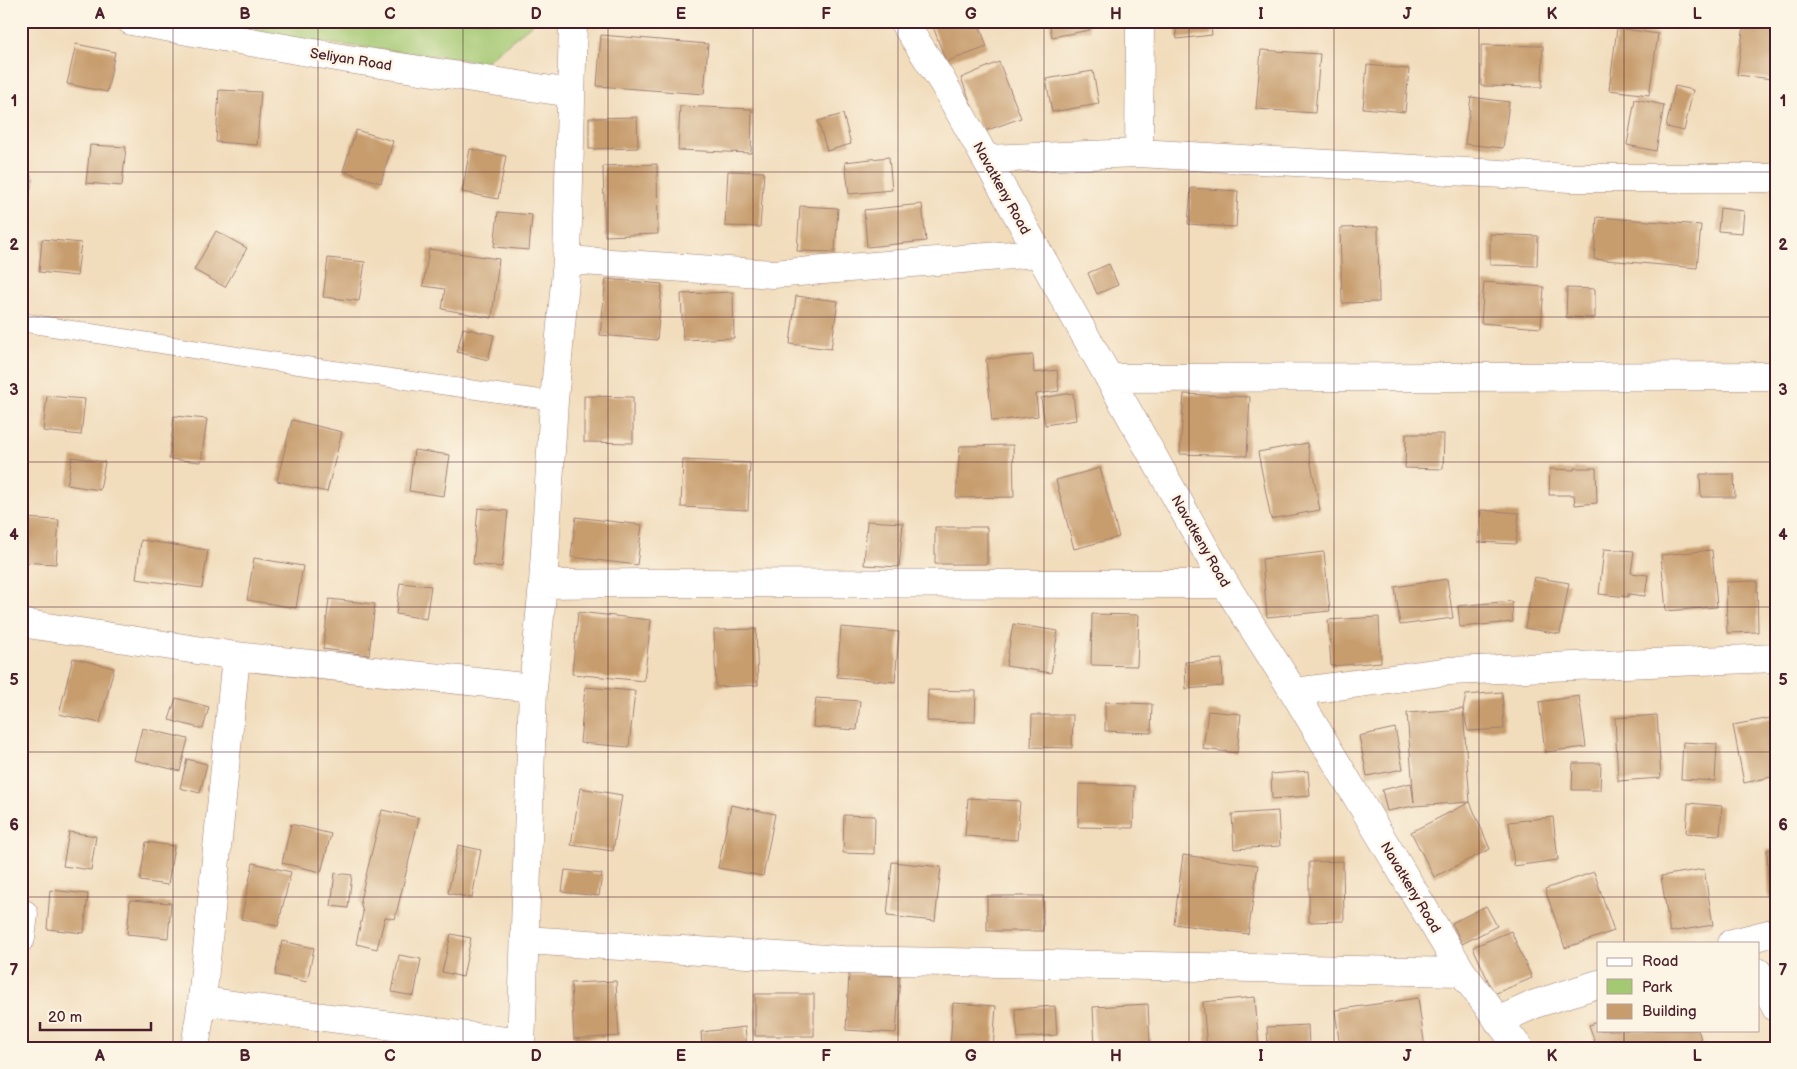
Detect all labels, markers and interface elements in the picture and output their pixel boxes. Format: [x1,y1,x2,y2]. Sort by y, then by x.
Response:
text: A [94,5,105,24]
text: B [239,5,251,24]
text: C [384,5,396,24]
text: D [530,5,542,24]
text: E [676,5,686,24]
text: F [821,5,831,24]
text: G [965,5,977,24]
text: H [1110,5,1122,24]
text: I [1258,5,1264,24]
text: J [1403,5,1412,24]
text: K [1547,5,1558,24]
text: L [1692,5,1702,24]
street label: Seliyan Road [309,45,393,74]
text: 1 [11,92,17,111]
text: 1 [1780,92,1786,111]
street label: Navatkeny Road [969,139,1034,237]
text: 2 [9,236,19,255]
text: 2 [1778,236,1788,255]
text: 3 [9,381,19,400]
text: 3 [1778,381,1788,400]
street label: Navatkeny Road [1167,492,1234,590]
text: 4 [9,526,19,545]
text: 4 [1778,526,1788,545]
text: 5 [9,671,19,690]
text: 5 [1778,671,1788,690]
text: 6 [9,816,19,835]
text: 6 [1778,816,1788,835]
street label: Navatkeny Road [1377,839,1444,936]
legend [1597,942,1760,1032]
text: Road [1642,952,1678,971]
text: 7 [10,961,19,980]
text: 7 [1779,961,1788,980]
text: Park [1642,978,1673,997]
scale bar [40,999,151,1031]
text: Building [1642,1002,1697,1021]
text: 20 m [48,1008,82,1027]
text: A [94,1047,105,1066]
text: B [239,1047,251,1066]
text: C [384,1047,396,1066]
text: D [530,1047,542,1066]
text: E [676,1047,686,1066]
text: F [821,1047,831,1066]
text: G [965,1047,977,1066]
text: H [1110,1047,1122,1066]
text: I [1258,1047,1264,1066]
text: J [1403,1047,1412,1066]
text: K [1547,1047,1558,1066]
text: L [1692,1047,1702,1066]

